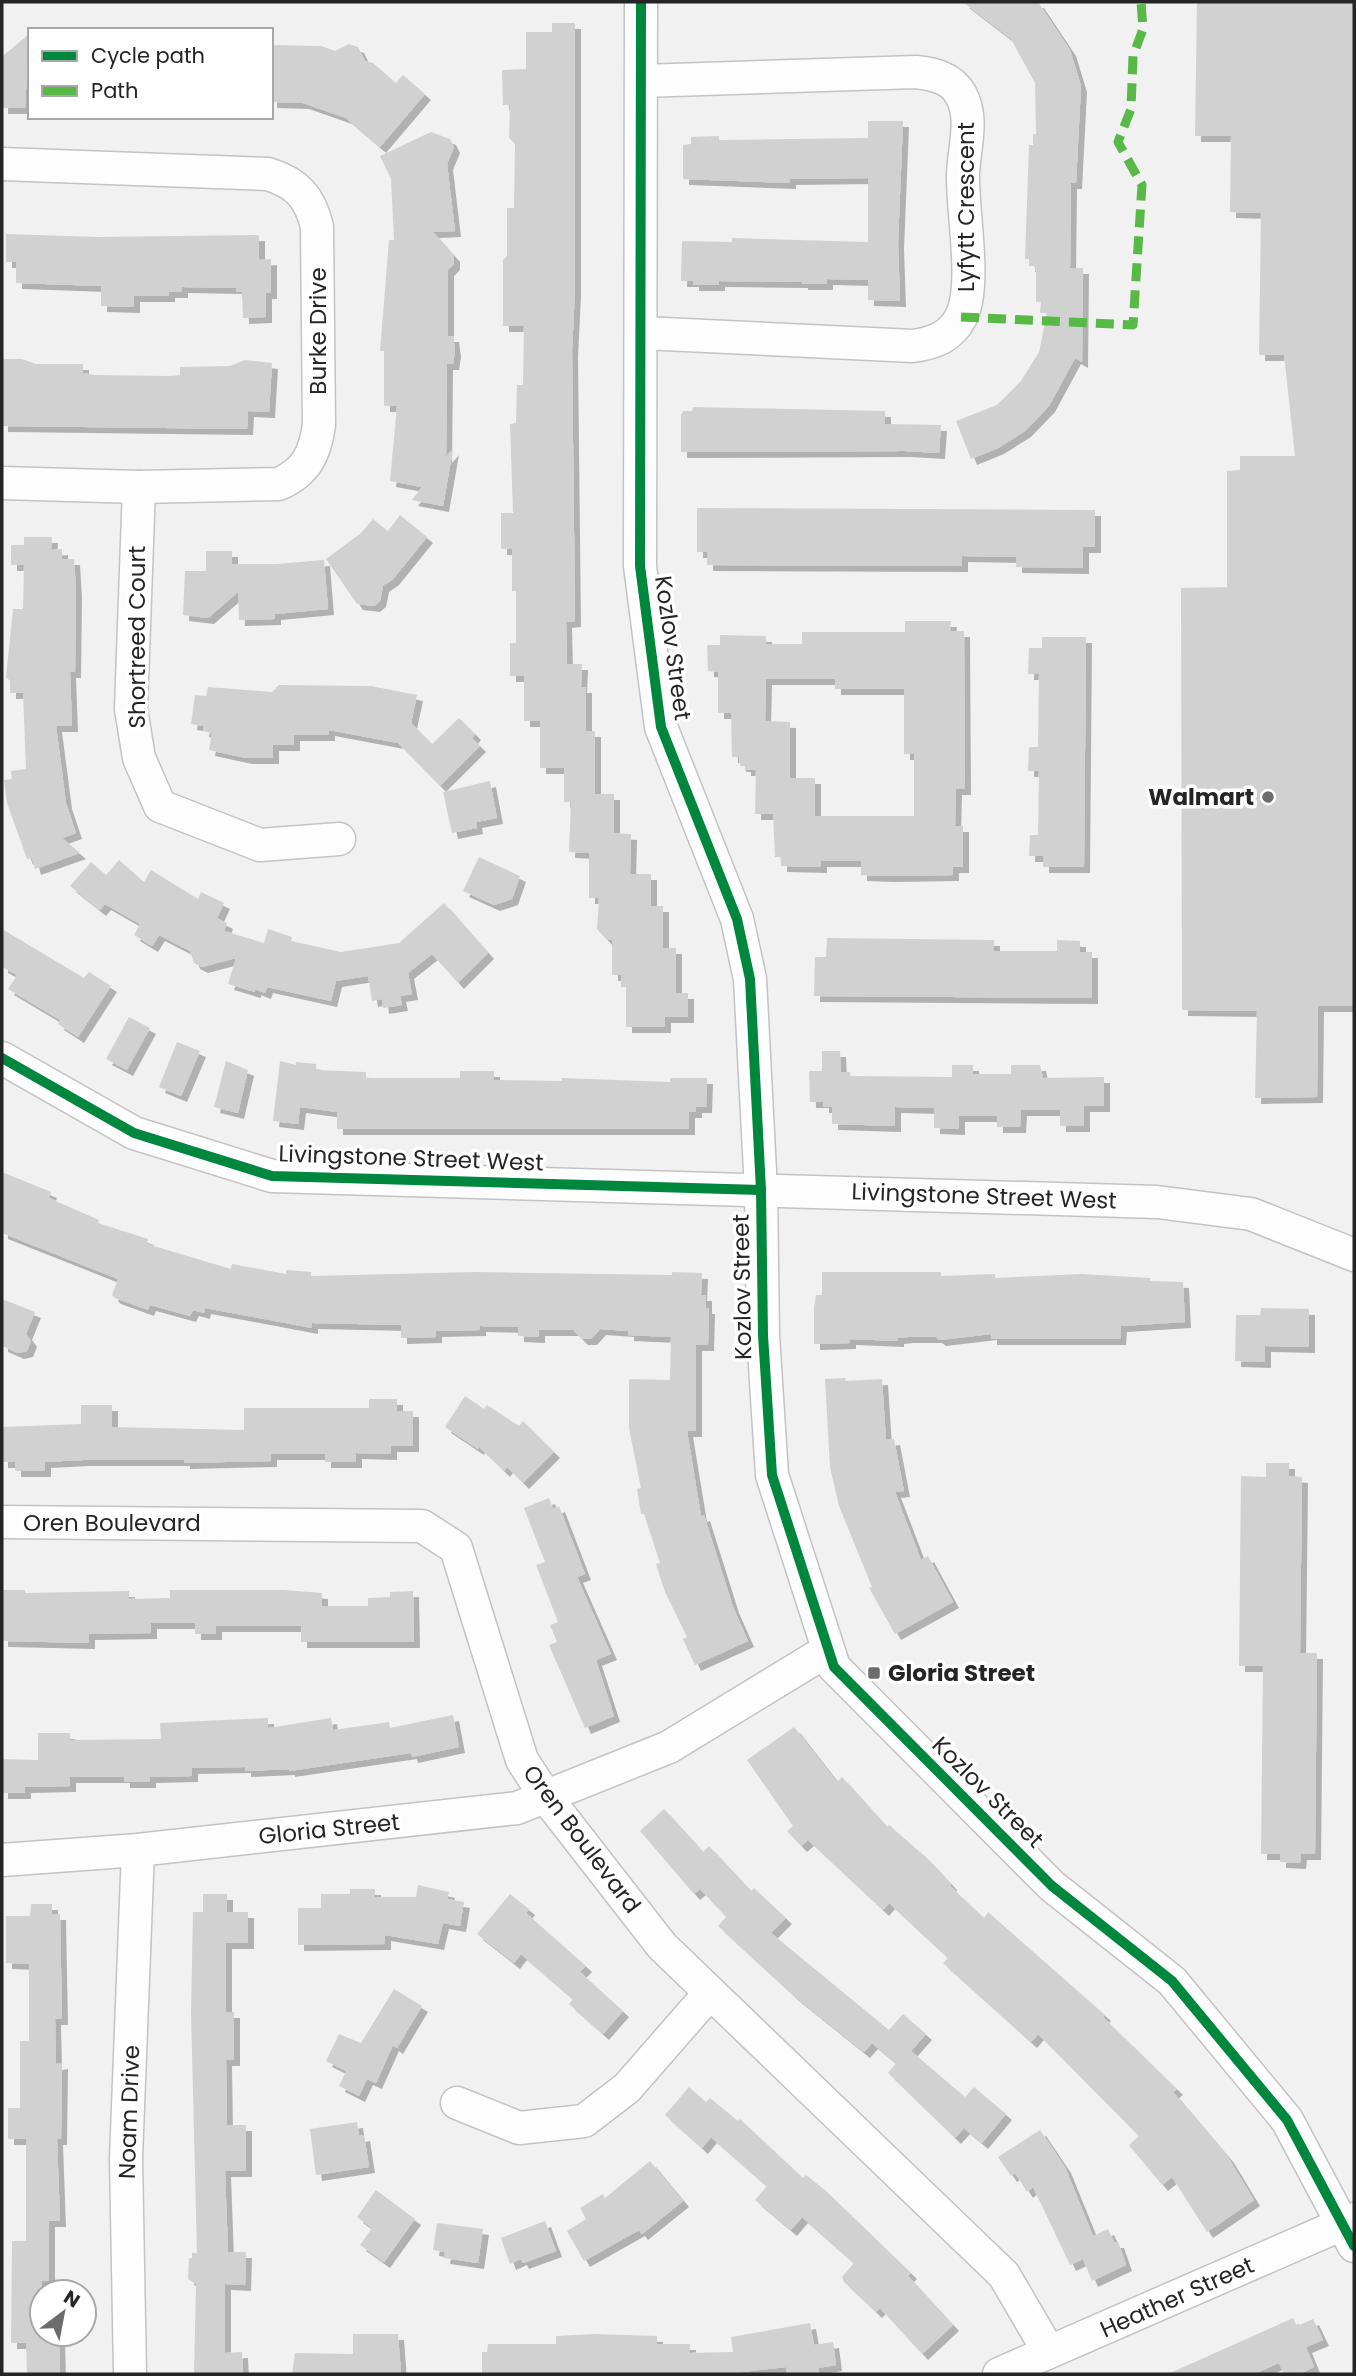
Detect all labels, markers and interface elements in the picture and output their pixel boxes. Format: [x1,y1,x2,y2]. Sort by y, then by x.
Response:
legend [28,28,273,119]
text: Cycle path [91,41,205,70]
text: Path [91,76,138,105]
street label: Lyfytt Crescent [950,122,982,292]
street label: Burke Drive [302,267,334,395]
street label: Shortreed Court [121,546,153,728]
street label: Kozlov Street [647,574,699,722]
place label: Walmart [1148,781,1254,813]
marker: Walmart [1260,789,1276,805]
street label: Livingstone Street West [278,1137,544,1179]
street label: Livingstone Street West [851,1175,1117,1217]
street label: Kozlov Street [725,1214,759,1360]
street label: Oren Boulevard [23,1507,201,1539]
place label: Gloria Street [888,1657,1035,1689]
marker: Gloria Street [866,1665,882,1681]
street label: Kozlov Street [925,1729,1051,1855]
street label: Oren Boulevard [516,1758,648,1920]
street label: Gloria Street [257,1806,401,1852]
street label: Noam Drive [111,2045,147,2179]
street label: Heather Street [1095,2249,1259,2345]
north arrow [28,2278,98,2348]
text: N [59,2284,85,2314]

